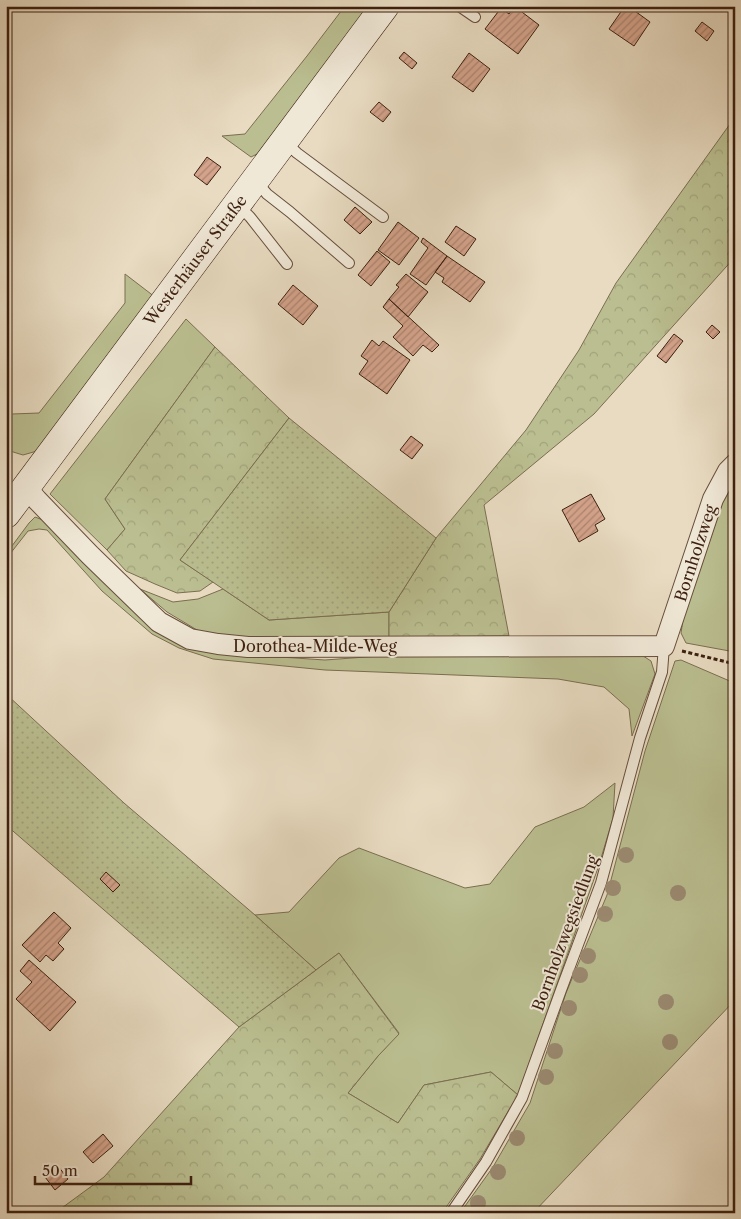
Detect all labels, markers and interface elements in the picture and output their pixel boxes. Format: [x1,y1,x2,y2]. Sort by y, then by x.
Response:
street label: Westerhäuser Straße [139,191,251,330]
street label: Bornholzweg [670,501,720,604]
street label: Dorothea-Milde-Weg [233,636,398,656]
street label: Bornholzwegsiedlung [527,852,603,1014]
scale bar [35,1154,191,1186]
text: 50 m [42,1161,78,1180]

